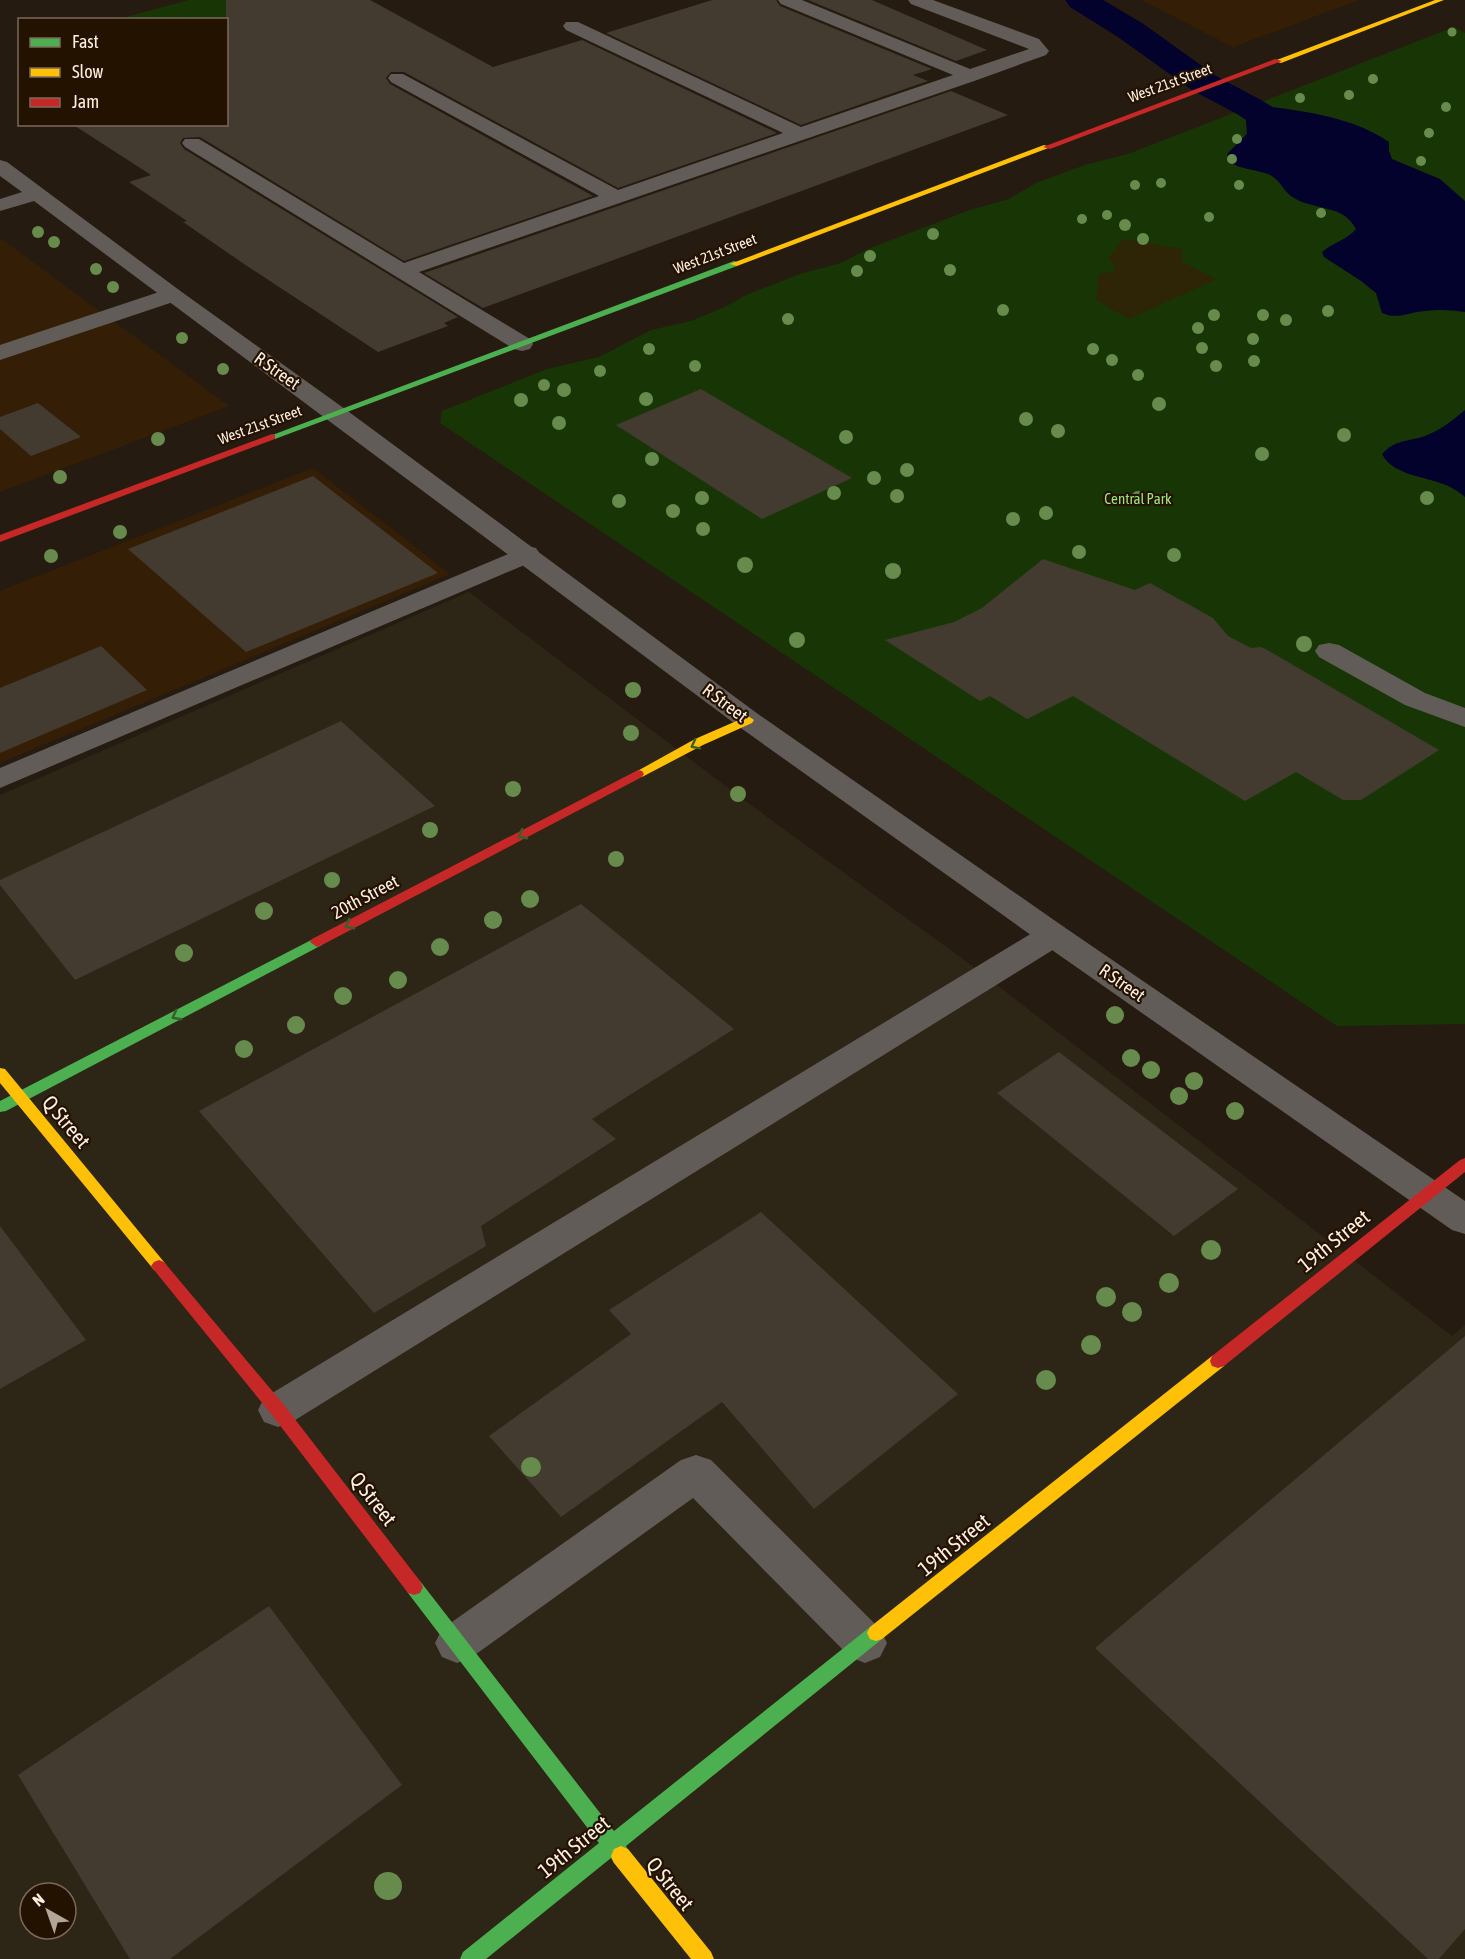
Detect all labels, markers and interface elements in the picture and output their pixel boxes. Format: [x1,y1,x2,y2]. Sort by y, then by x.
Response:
legend [18,18,228,126]
text: Fast [72,31,99,52]
street label: West 21st Street [1126,60,1214,105]
text: Slow [72,61,103,82]
text: Jam [72,91,99,112]
street label: West 21st Street [671,230,759,277]
street label: R Street [250,347,304,394]
street label: West 21st Street [216,402,304,447]
park label: Central Park [1104,490,1172,507]
street label: R Street [699,679,752,726]
one-way arrow [690,737,701,749]
one-way arrow [518,828,528,839]
street label: 20th Street [328,870,402,923]
one-way arrow [345,918,355,929]
street label: R Street [1095,959,1149,1006]
one-way arrow [172,1008,183,1020]
street label: Q Street [38,1090,96,1153]
street label: 19th Street [1293,1204,1374,1276]
street label: Q Street [345,1467,402,1530]
street label: 19th Street [913,1508,994,1580]
street label: 19th Street [533,1810,614,1882]
street label: Q Street [642,1852,699,1915]
north arrow [18,1881,78,1941]
text: N [29,1890,48,1909]

